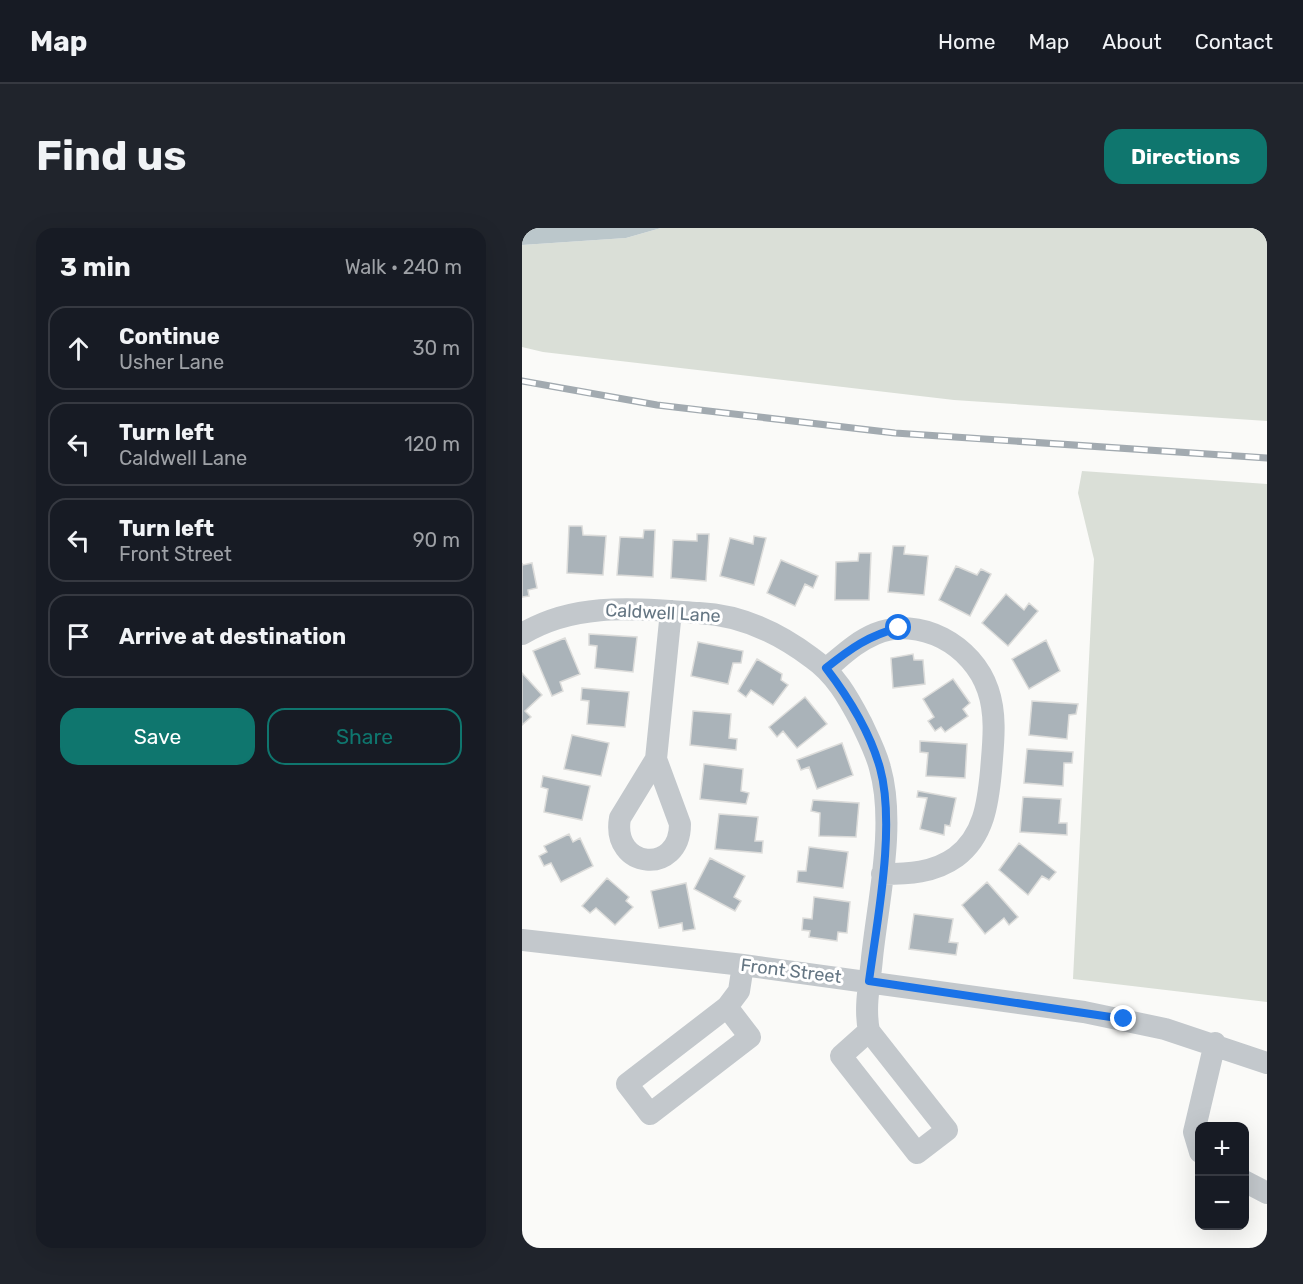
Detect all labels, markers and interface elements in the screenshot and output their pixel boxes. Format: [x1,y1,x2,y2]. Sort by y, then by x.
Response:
text: Map [30,25,87,58]
text: Home [938,29,995,54]
text: Map [1028,29,1069,54]
text: About [1102,29,1162,54]
text: Contact [1195,29,1273,54]
button: Directions [1104,129,1267,184]
text: Find us [36,131,187,181]
text: 3 min [60,252,131,283]
text: Walk · 240 m [345,255,462,279]
text: Continue [119,323,220,350]
icon: ahead [62,332,95,365]
text: 30 m [413,336,460,360]
text: Usher Lane [119,350,224,374]
text: Turn left [119,419,214,446]
icon: left [62,428,95,461]
text: 120 m [404,432,460,456]
text: Caldwell Lane [119,446,247,470]
text: Turn left [119,515,214,542]
icon: left [62,524,95,557]
text: 90 m [413,528,460,552]
text: Front Street [119,542,232,566]
street label: Caldwell Lane [605,599,721,627]
route start [885,614,911,640]
icon: arrive [62,620,95,653]
text: Arrive at destination [119,623,346,650]
button: Save [60,708,255,765]
button: Share [267,708,462,765]
street label: Front Street [739,954,843,988]
route end [1110,1005,1136,1031]
map controls [1195,1122,1249,1230]
button: + [1195,1122,1249,1176]
button: − [1195,1176,1249,1230]

